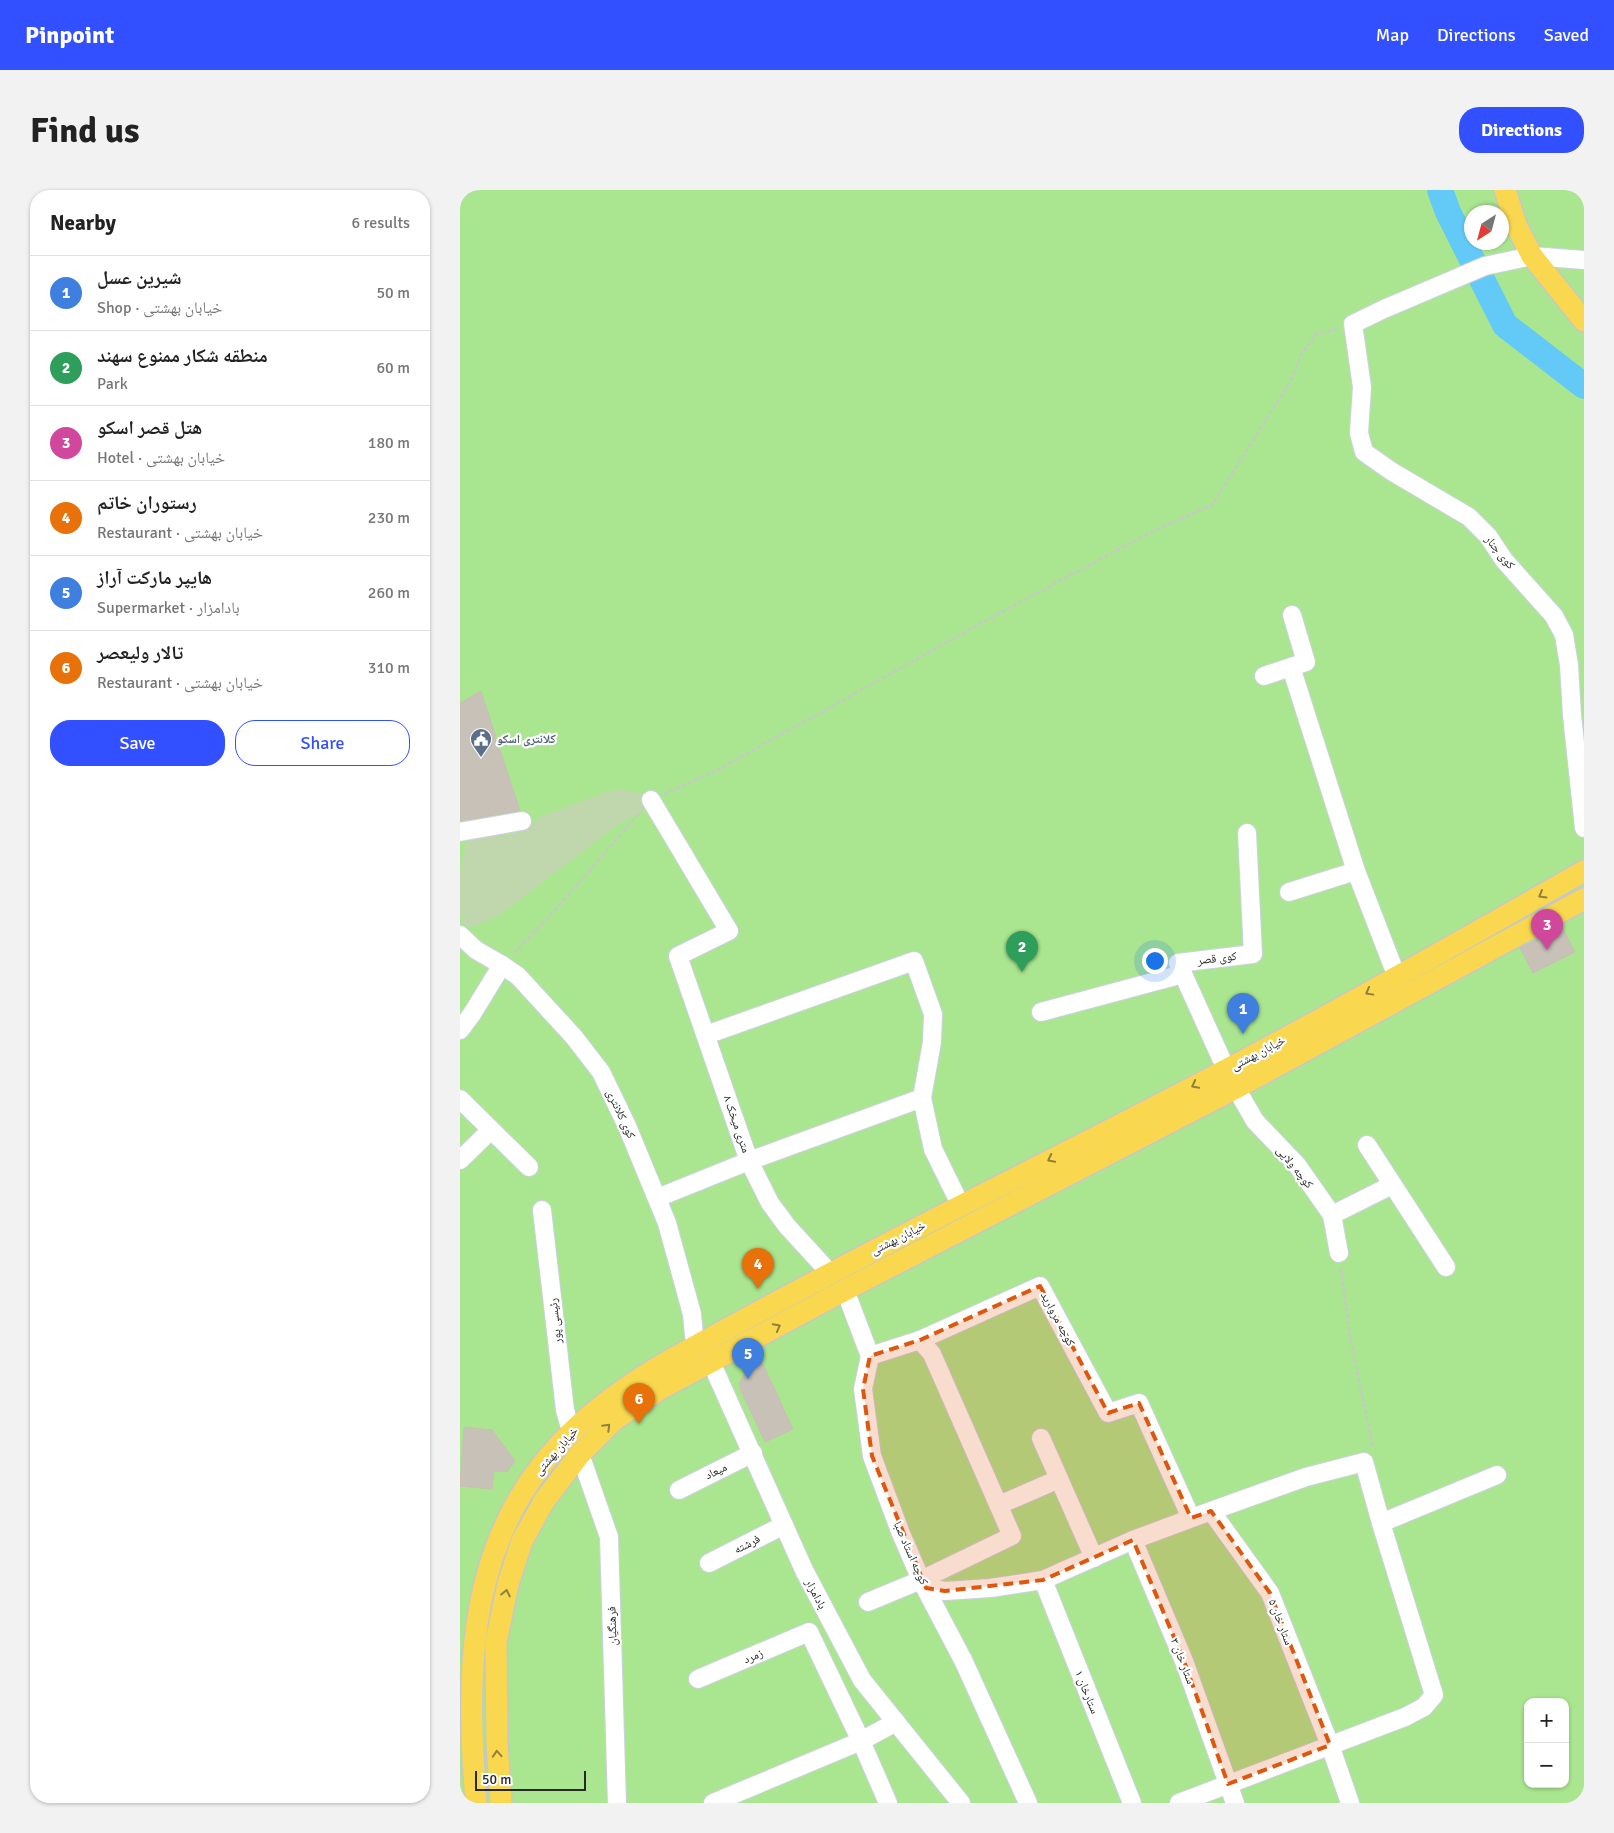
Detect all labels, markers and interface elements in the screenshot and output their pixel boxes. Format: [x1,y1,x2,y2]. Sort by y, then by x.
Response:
text: Pinpoint [25,20,114,50]
text: Map [1376,24,1409,46]
text: Directions [1437,24,1516,46]
text: Saved [1544,24,1589,46]
button: Directions [1459,107,1584,153]
text: Find us [30,109,140,152]
north arrow [1464,205,1509,250]
text: Nearby [50,210,116,236]
text: 6 results [351,213,410,233]
text: شیرین عسل [97,266,182,290]
text: 1 [62,283,70,303]
text: 50 m [376,283,410,303]
text: Shop · خیابان بهشتی [97,298,223,318]
text: منطقه شکار ممنوع سهند [97,344,268,368]
text: 2 [62,358,70,378]
text: 60 m [376,358,410,378]
text: Park [97,374,128,394]
text: هتل قصر اسکو [97,416,202,440]
text: 3 [62,433,70,453]
text: 180 m [368,433,410,453]
text: Hotel · خیابان بهشتی [97,448,225,468]
text: رستوران خاتم [97,491,197,515]
text: 4 [62,508,70,528]
text: 230 m [368,508,410,528]
text: Restaurant · خیابان بهشتی [97,523,263,543]
street label: کوی چنار [1481,531,1518,572]
text: هایپر مارکت آراز [97,566,212,590]
text: 5 [62,583,70,603]
text: 260 m [368,583,410,603]
text: Supermarket · بادامزار [97,598,240,618]
text: تالار ولیعصر [97,641,183,665]
text: 6 [62,658,70,678]
text: 310 m [368,658,410,678]
text: Restaurant · خیابان بهشتی [97,673,263,693]
button: Save [50,720,225,766]
button: Share [235,720,410,766]
public building icon: کلانتری اسکو [469,727,493,758]
place label: کلانتری اسکو [497,732,556,747]
one-way arrow [1538,889,1547,899]
pin: 3 [1531,909,1563,950]
pin: 2 [1006,931,1038,972]
your location [1142,948,1168,974]
street label: کوی قصر [1195,949,1238,968]
one-way arrow [1366,986,1375,996]
pin: 1 [1227,993,1259,1034]
street label: خیابان بهشتی [1228,1033,1288,1074]
one-way arrow [1191,1079,1200,1089]
street label: کوی کلانتری [603,1087,639,1141]
street label: ۸ متری میخک [720,1093,753,1155]
street label: کوچه ولایی [1273,1143,1316,1192]
one-way arrow [1047,1153,1056,1163]
street label: خیابان بهشتی [868,1218,928,1259]
pin: 4 [742,1248,774,1289]
street label: کوچه مروارید [1037,1289,1078,1349]
street label: رئیسی پور [546,1297,565,1345]
one-way arrow [771,1323,780,1333]
pin: 5 [732,1338,764,1379]
pin: 6 [623,1383,655,1424]
street label: خیابان بهشتی [531,1424,582,1479]
one-way arrow [601,1424,610,1433]
street label: میعاد [703,1460,730,1483]
street label: کوچه استاد صبا [890,1519,931,1587]
street label: فرشته [732,1532,763,1557]
street label: بادامزار [801,1576,830,1612]
one-way arrow [500,1589,510,1597]
street label: ستار خان ۵ [1265,1597,1296,1647]
street label: فرهنگیان [604,1606,621,1646]
street label: ستار خان ۳ [1167,1636,1198,1686]
street label: زمرد [741,1646,766,1667]
street label: ستارخان ۱ [1071,1668,1102,1716]
map controls [1524,1698,1569,1788]
button: + [1524,1698,1569,1743]
button: − [1524,1743,1569,1788]
one-way arrow [492,1750,503,1758]
scale bar [475,1768,586,1791]
text: 50 m [482,1771,511,1788]

